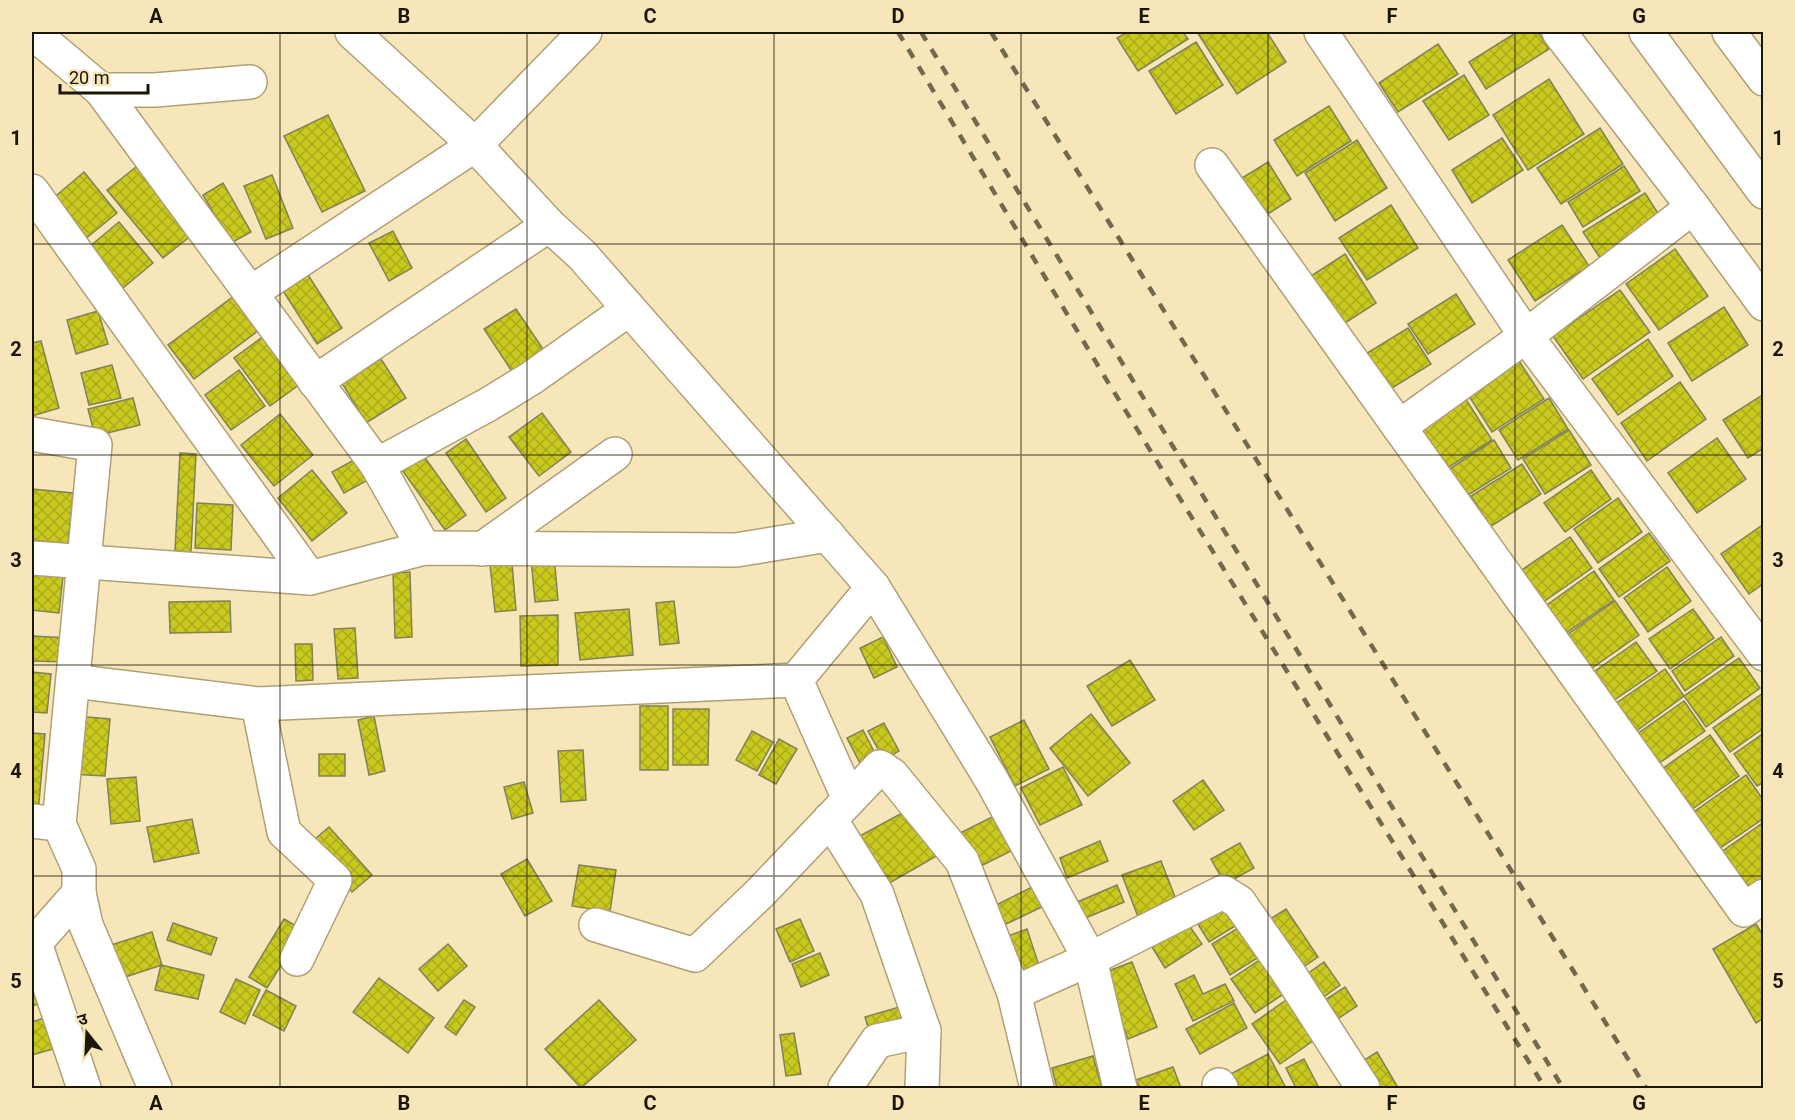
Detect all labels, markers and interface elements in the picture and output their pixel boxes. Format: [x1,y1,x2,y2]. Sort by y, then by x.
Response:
text: A [149,4,163,28]
text: B [398,4,410,28]
text: C [643,4,657,28]
text: D [892,4,905,28]
text: E [1138,4,1150,28]
text: F [1387,4,1398,28]
text: G [1632,4,1646,28]
scale bar [60,57,148,95]
text: 20 m [69,67,109,88]
text: 1 [10,126,22,150]
text: 1 [1772,126,1784,150]
text: 2 [10,337,22,361]
text: 2 [1772,337,1784,361]
text: 3 [10,548,22,572]
text: 3 [1772,548,1784,572]
text: 4 [10,759,22,783]
text: 4 [1772,759,1784,783]
text: 5 [10,969,22,993]
text: 5 [1772,969,1784,993]
north arrow [57,1003,117,1063]
text: उ [75,1009,91,1030]
text: A [149,1091,163,1115]
text: B [398,1091,410,1115]
text: C [643,1091,657,1115]
text: D [892,1091,905,1115]
text: E [1138,1091,1150,1115]
text: F [1387,1091,1398,1115]
text: G [1632,1091,1646,1115]

